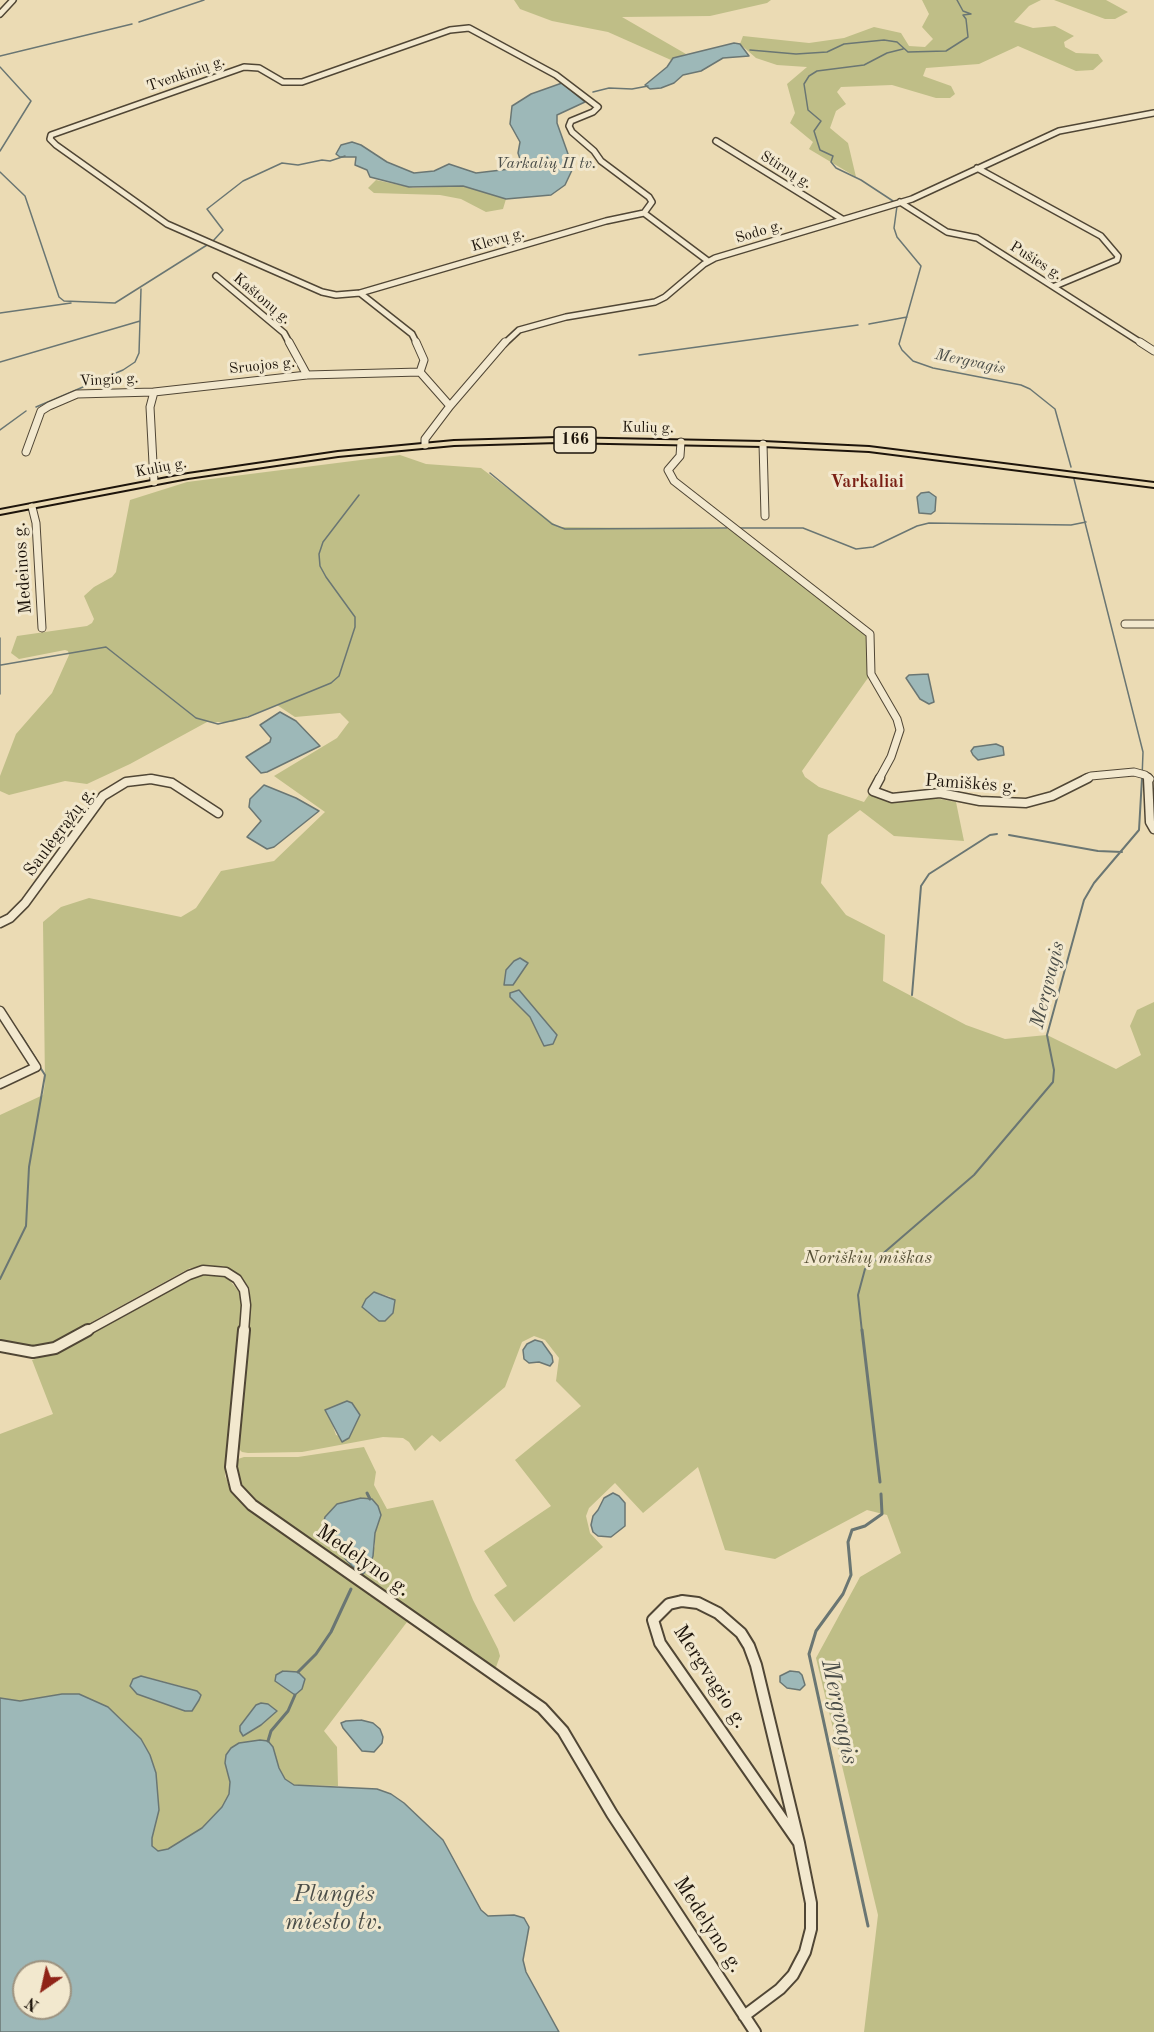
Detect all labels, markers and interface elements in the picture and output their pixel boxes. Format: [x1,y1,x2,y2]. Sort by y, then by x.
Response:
street label: Tvenkinių g. [145,52,227,96]
street label: Stirnų g. [757,147,815,193]
water label: Varkalių II tv. [496,154,596,174]
street label: Sodo g. [733,216,785,248]
street label: Klevų g. [469,224,527,256]
street label: Pušies g. [1006,238,1066,284]
street label: Kaštonų g. [229,269,295,329]
water label: Mergvagis [933,345,1007,379]
street label: Sruojos g. [228,354,296,378]
street label: Vingio g. [79,369,139,391]
street label: Kulių g. [622,419,674,437]
road number: 166 [554,427,596,453]
street label: Kulių g. [134,454,188,482]
district label: Varkaliai [830,471,904,493]
street label: Medeinos g. [9,521,37,615]
street label: Pamiškės g. [924,770,1018,798]
street label: Saulėgrąžų g. [19,783,101,881]
water label: Mergvagis [1026,939,1070,1031]
park label: Noriškių miškas [804,1247,932,1269]
street label: Medelyno g. [311,1519,415,1603]
street label: Mergvagio g. [667,1620,753,1734]
water label: Mergvagis [814,1657,864,1767]
street label: Medelyno g. [668,1872,748,1978]
water label: Plungės miesto tv. [285,1881,383,1937]
north arrow [12,1960,72,2020]
text: N [24,1993,43,2013]

